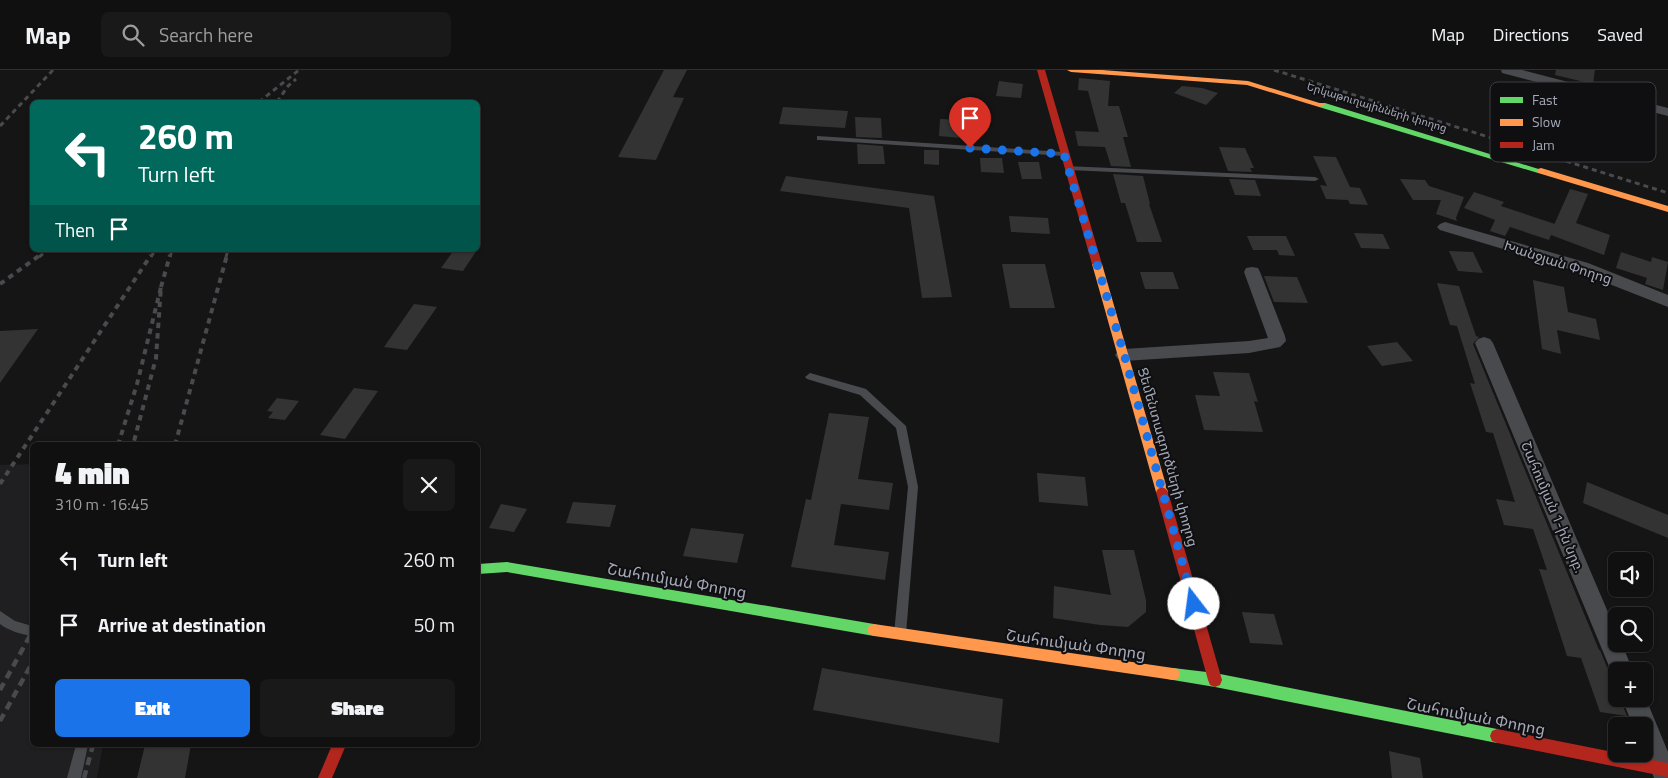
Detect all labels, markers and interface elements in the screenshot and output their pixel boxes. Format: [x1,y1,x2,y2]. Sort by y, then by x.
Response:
search box [101,12,451,57]
text: Map [25,17,71,53]
text: Search here [159,20,253,49]
icon: search [119,21,147,49]
text: Map [1431,21,1465,48]
text: Directions [1493,21,1569,48]
text: Saved [1597,21,1643,48]
street label: Երկաթուղայինների փողոց [1305,78,1449,136]
legend [1490,82,1656,162]
text: Fast [1532,89,1557,110]
pin [949,97,991,148]
icon: arrive [956,104,984,132]
text: 260 m [138,109,234,163]
text: Slow [1532,111,1561,132]
icon: left [55,120,120,185]
text: Jam [1532,134,1555,155]
text: Turn left [138,157,215,191]
text: Then [55,215,95,244]
icon: arrive [105,215,133,243]
street label: Խանջյան Փողոց [1501,234,1615,289]
street label: Ցեմենտագործների փողոց [1133,365,1204,549]
street label: Շահումյան 1-ին նրբ. [1516,438,1591,576]
text: 4 min [55,450,130,496]
button: close [403,459,455,511]
text: 310 m · 16:45 [55,492,149,516]
text: Turn left [98,545,168,574]
text: 260 m [403,545,455,574]
icon: left [55,546,83,574]
map controls [1608,552,1653,762]
button: sound [1608,552,1653,597]
street label: Շահումյան Փողոց [605,556,749,604]
position arrow [1167,577,1219,629]
button: search [1608,607,1653,652]
text: Arrive at destination [98,610,266,639]
text: 50 m [414,610,455,639]
icon: arrive [55,611,83,639]
street label: Շահումյան Փողոց [1005,622,1147,666]
button: + [1608,662,1653,707]
button: Exit [55,679,250,737]
button: Share [260,679,455,737]
street label: Շահումյան Փողոց [1404,691,1548,741]
button: − [1608,717,1653,762]

